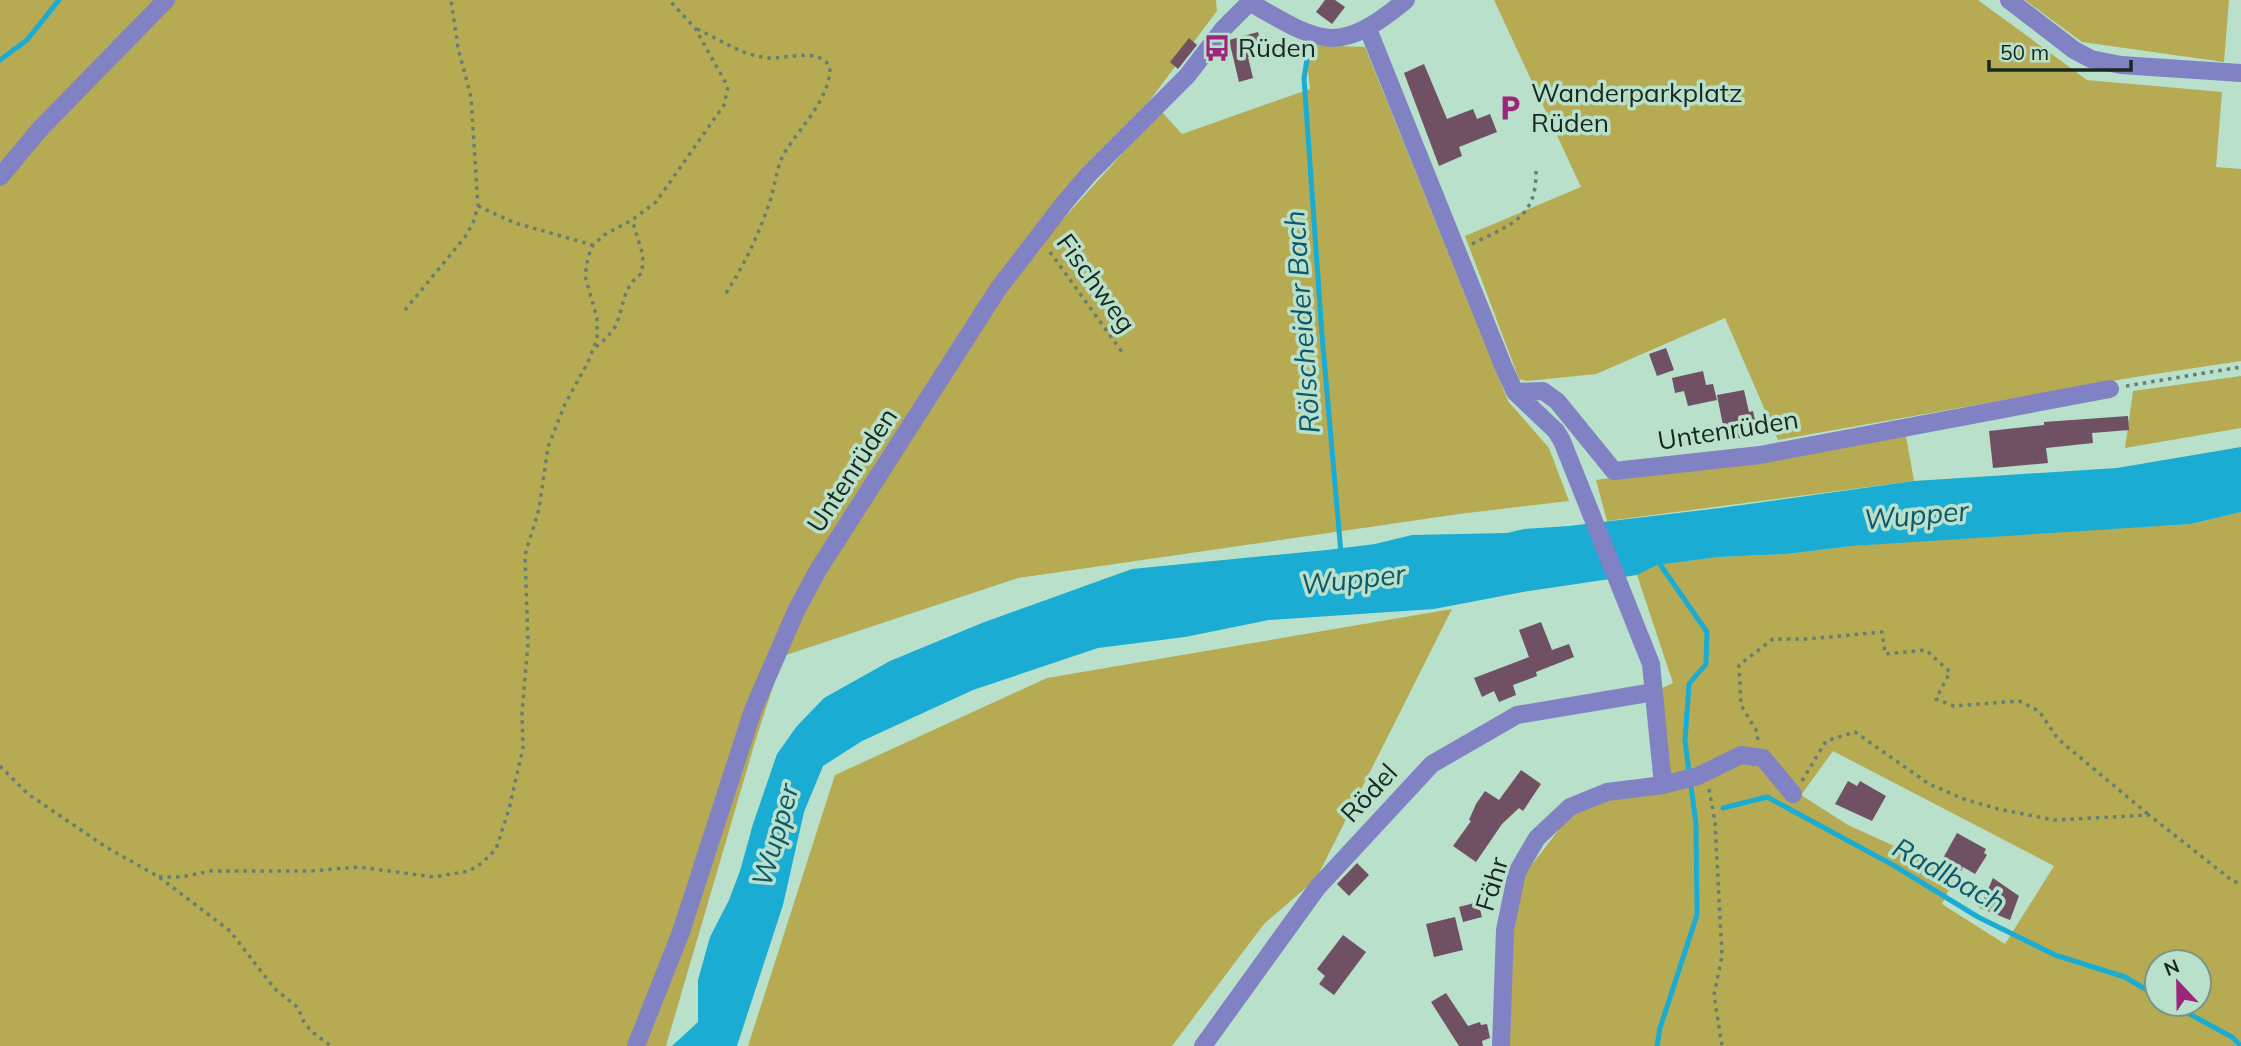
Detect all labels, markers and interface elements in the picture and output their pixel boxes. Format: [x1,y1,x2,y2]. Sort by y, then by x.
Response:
scale bar [1989,28,2131,72]
place label: Rüden [1238,31,1316,64]
bus stop icon: Rüden [1202,33,1232,63]
text: 50 m [2000,39,2049,65]
place label: Wanderparkplatz Rüden [1531,76,1742,139]
parking icon: Wanderparkplatz Rüden [1495,93,1525,123]
water label: Rölscheider Bach [1276,209,1327,435]
street label: Fischweg [1050,227,1143,338]
street label: Untenrüden [799,401,904,538]
street label: Untenrüden [1655,402,1801,457]
water label: Wupper [1862,492,1972,537]
water label: Wupper [1299,555,1409,601]
street label: Rödel [1333,756,1404,829]
water label: Wupper [743,778,806,890]
water label: Radlbach [1887,829,2012,920]
street label: Fähr [1468,852,1515,915]
north arrow [2143,948,2213,1018]
text: N [2160,953,2183,981]

